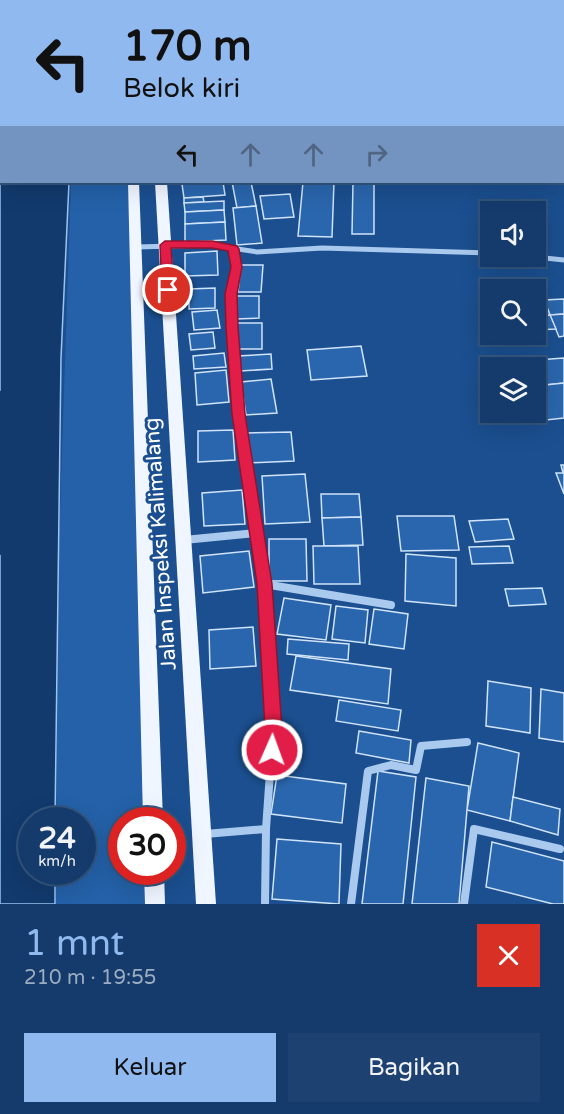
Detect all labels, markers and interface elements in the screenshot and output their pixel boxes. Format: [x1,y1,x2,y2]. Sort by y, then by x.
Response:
text: 170 m [123,21,252,72]
icon: left [24,24,102,102]
text: Belok kiri [123,72,240,105]
icon: left [171,138,204,171]
icon: ahead [234,138,267,171]
icon: ahead [297,138,330,171]
icon: right [360,138,393,171]
map controls [480,201,546,423]
button: sound [480,201,546,267]
pin [142,264,193,315]
icon: arrive [151,273,184,306]
button: search [480,279,546,345]
button: layers [480,357,546,423]
street label: Jalan Inspeksi Kalimalang [139,417,182,671]
position arrow [240,718,304,782]
speed limit sign: 30 [108,807,186,885]
text: 24 [38,820,76,857]
text: km/h [38,852,76,870]
text: 1 mnt [24,922,124,965]
button: close [477,924,540,987]
text: 210 m · 19:55 [24,966,156,990]
button: Keluar [24,1033,276,1102]
button: Bagikan [288,1033,540,1102]

